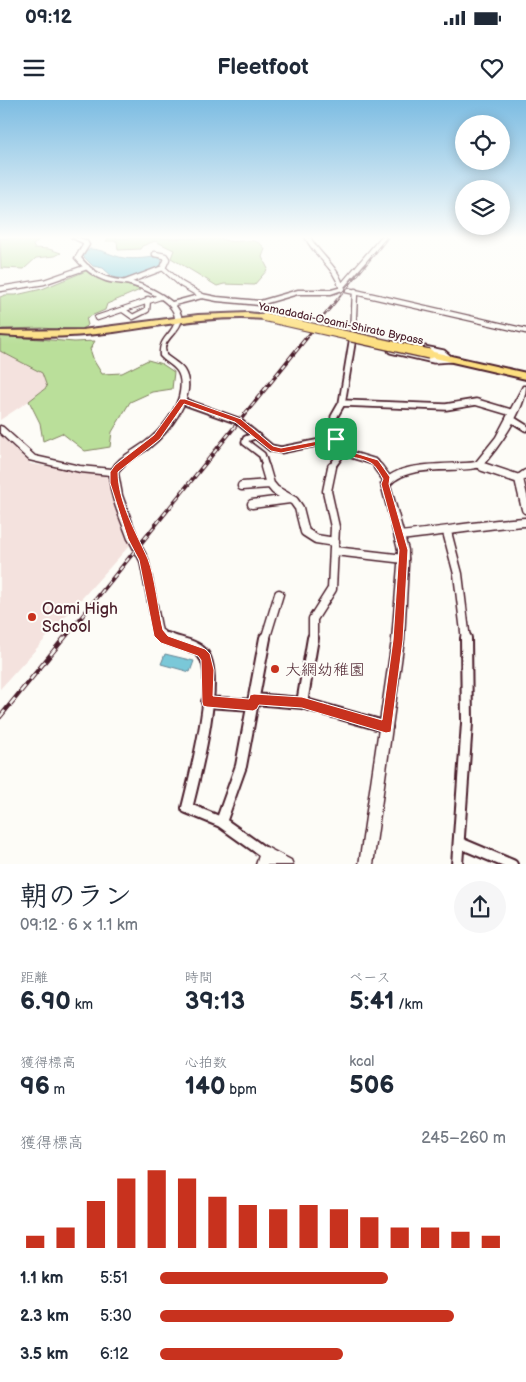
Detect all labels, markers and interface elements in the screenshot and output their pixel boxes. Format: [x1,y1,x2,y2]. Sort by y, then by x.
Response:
text: 09:12 [25,6,72,29]
icon: menu [20,54,48,82]
text: Fleetfoot [217,54,309,81]
icon: heart [478,54,506,82]
map controls [455,115,510,235]
button: locate [455,115,510,170]
button: layers [455,180,510,235]
street label: Yamadadai-Ooami-Shirato Bypass [256,299,425,347]
pin [315,418,357,460]
icon: arrive [322,425,350,453]
place label: Oami High School [42,600,118,637]
marker: Oami High School [26,611,38,623]
place label: 大網幼稚園 [285,661,365,680]
marker: 大網幼稚園 [269,663,281,675]
text: 朝のラン [20,880,132,913]
button: share [454,881,506,933]
text: 09:12 · 6 × 1.1 km [20,916,138,935]
text: 距離 [20,969,48,986]
text: 時間 [185,969,213,986]
text: ペース [349,969,391,986]
text: 6.90 [20,986,71,1017]
text: 39:13 [185,986,245,1017]
text: 5:41 [349,986,395,1017]
text: km [71,996,93,1013]
text: /km [395,996,423,1013]
text: kcal [349,1053,374,1070]
text: 獲得標高 [20,1054,76,1071]
text: 心拍数 [185,1054,227,1071]
text: 506 [349,1070,394,1101]
text: 96 [20,1071,50,1102]
text: 140 [185,1071,225,1102]
text: m [50,1081,65,1098]
text: bpm [225,1081,257,1098]
text: 245–260 m [421,1129,506,1148]
text: 獲得標高 [20,1134,84,1153]
text: 1.1 km [20,1269,63,1288]
text: 5:51 [100,1269,128,1288]
text: 2.3 km [20,1307,69,1326]
text: 5:30 [100,1307,132,1326]
text: 3.5 km [20,1345,68,1364]
text: 6:12 [100,1345,129,1364]

